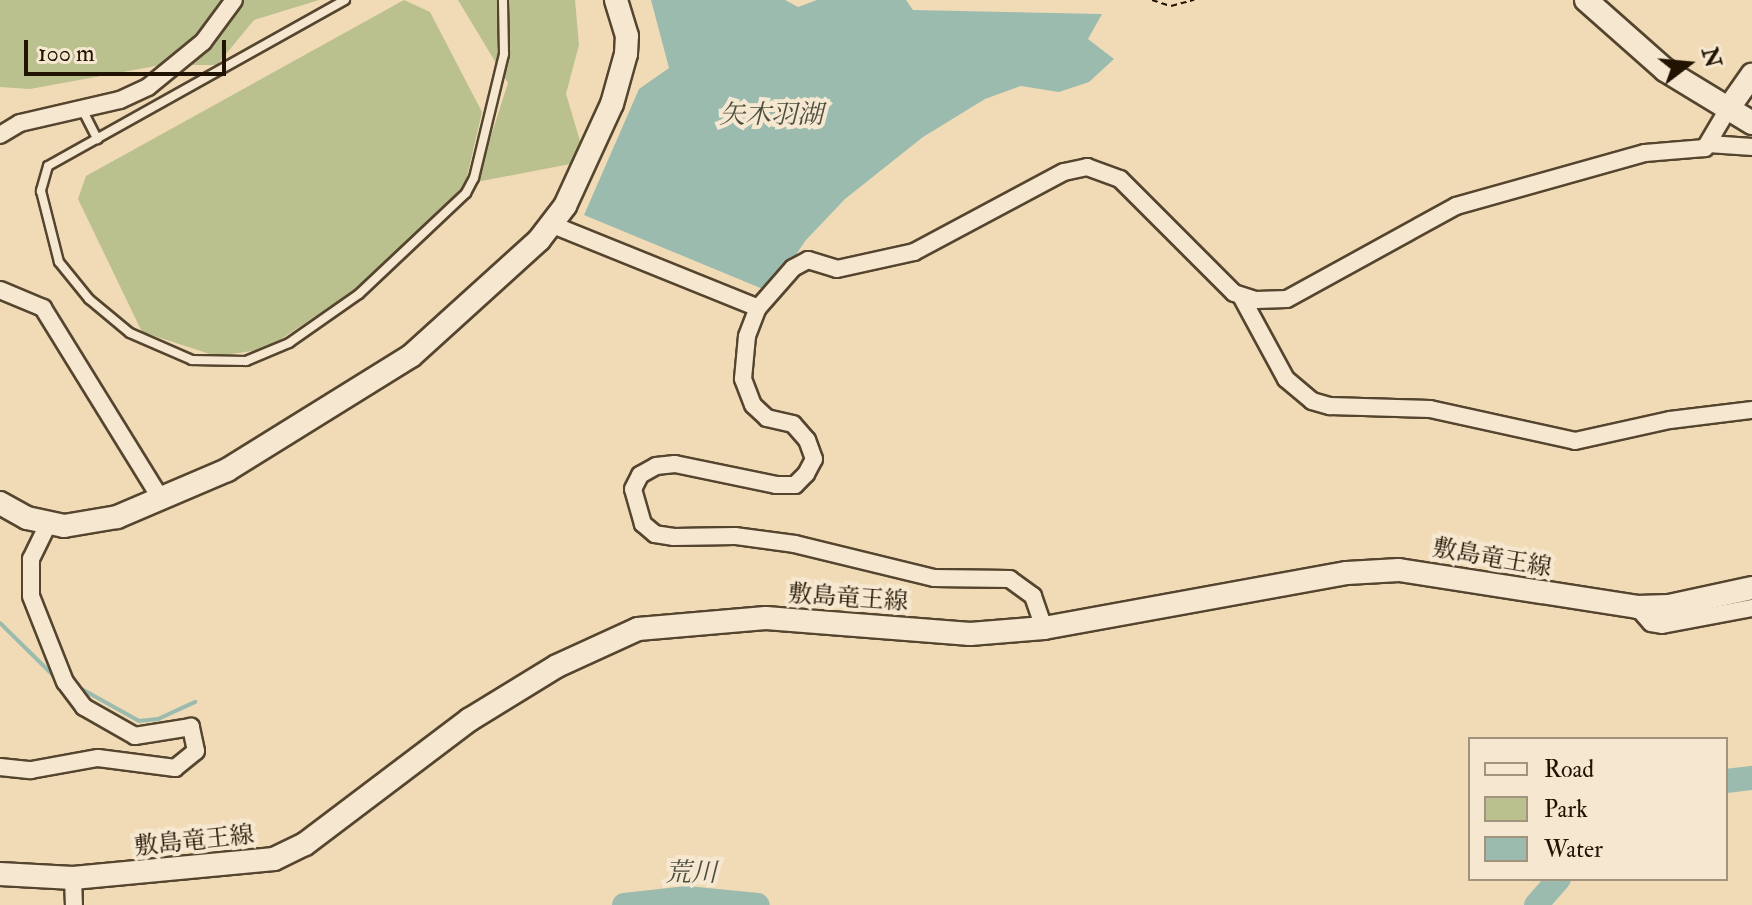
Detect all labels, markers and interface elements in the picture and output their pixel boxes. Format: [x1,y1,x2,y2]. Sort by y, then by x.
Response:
scale bar [28,24,230,74]
north arrow [1648,24,1728,104]
text: 100 m [38,38,95,69]
text: N [1695,44,1727,71]
water label: 矢木羽湖 [719,100,823,132]
street label: 敷島竜王線 [1430,533,1554,583]
street label: 敷島竜王線 [787,579,909,617]
legend [1468,737,1728,881]
text: Road [1544,754,1594,785]
text: Park [1544,794,1588,825]
street label: 敷島竜王線 [133,820,255,862]
text: Water [1544,834,1603,865]
water label: 荒川 [665,858,717,890]

